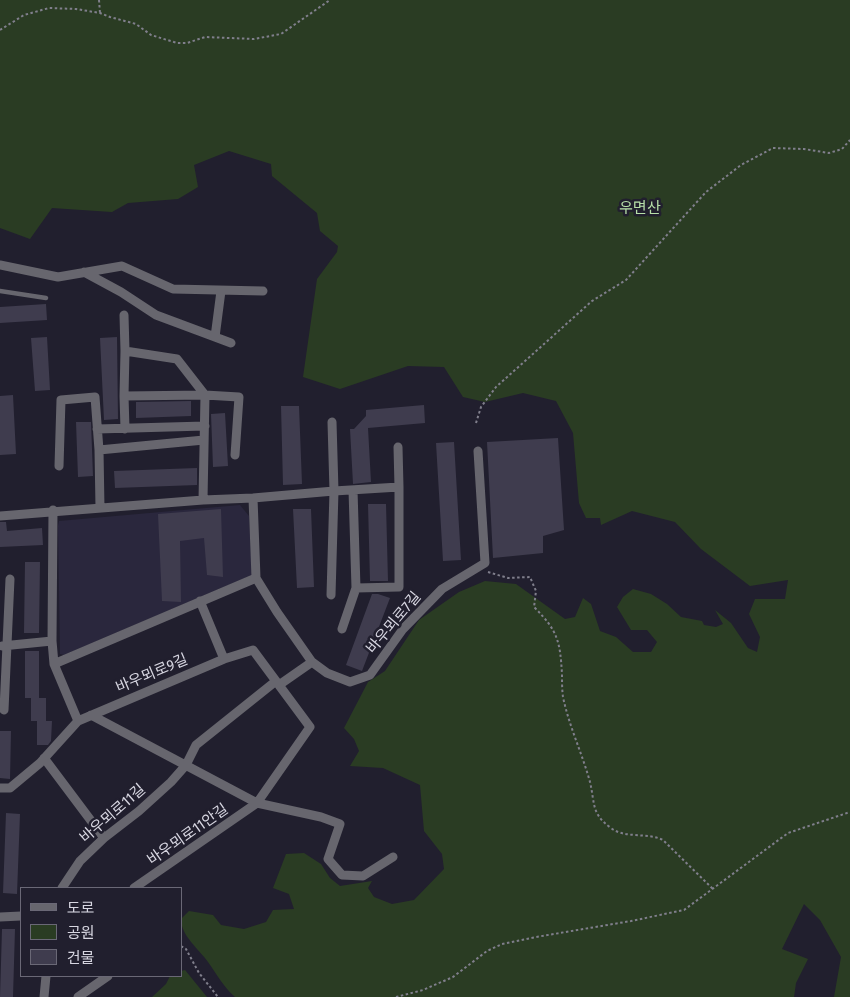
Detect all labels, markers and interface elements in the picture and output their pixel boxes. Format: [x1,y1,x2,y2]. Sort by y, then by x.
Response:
park label: 우면산 [619,200,661,218]
street label: 바우뫼로7길 [363,588,425,658]
street label: 바우뫼로9길 [113,651,191,697]
street label: 바우뫼로11길 [77,781,149,847]
street label: 바우뫼로11안길 [144,801,232,869]
legend [20,887,182,977]
text: 도로 [67,899,95,917]
text: 공원 [67,924,95,942]
text: 건물 [67,949,95,967]

